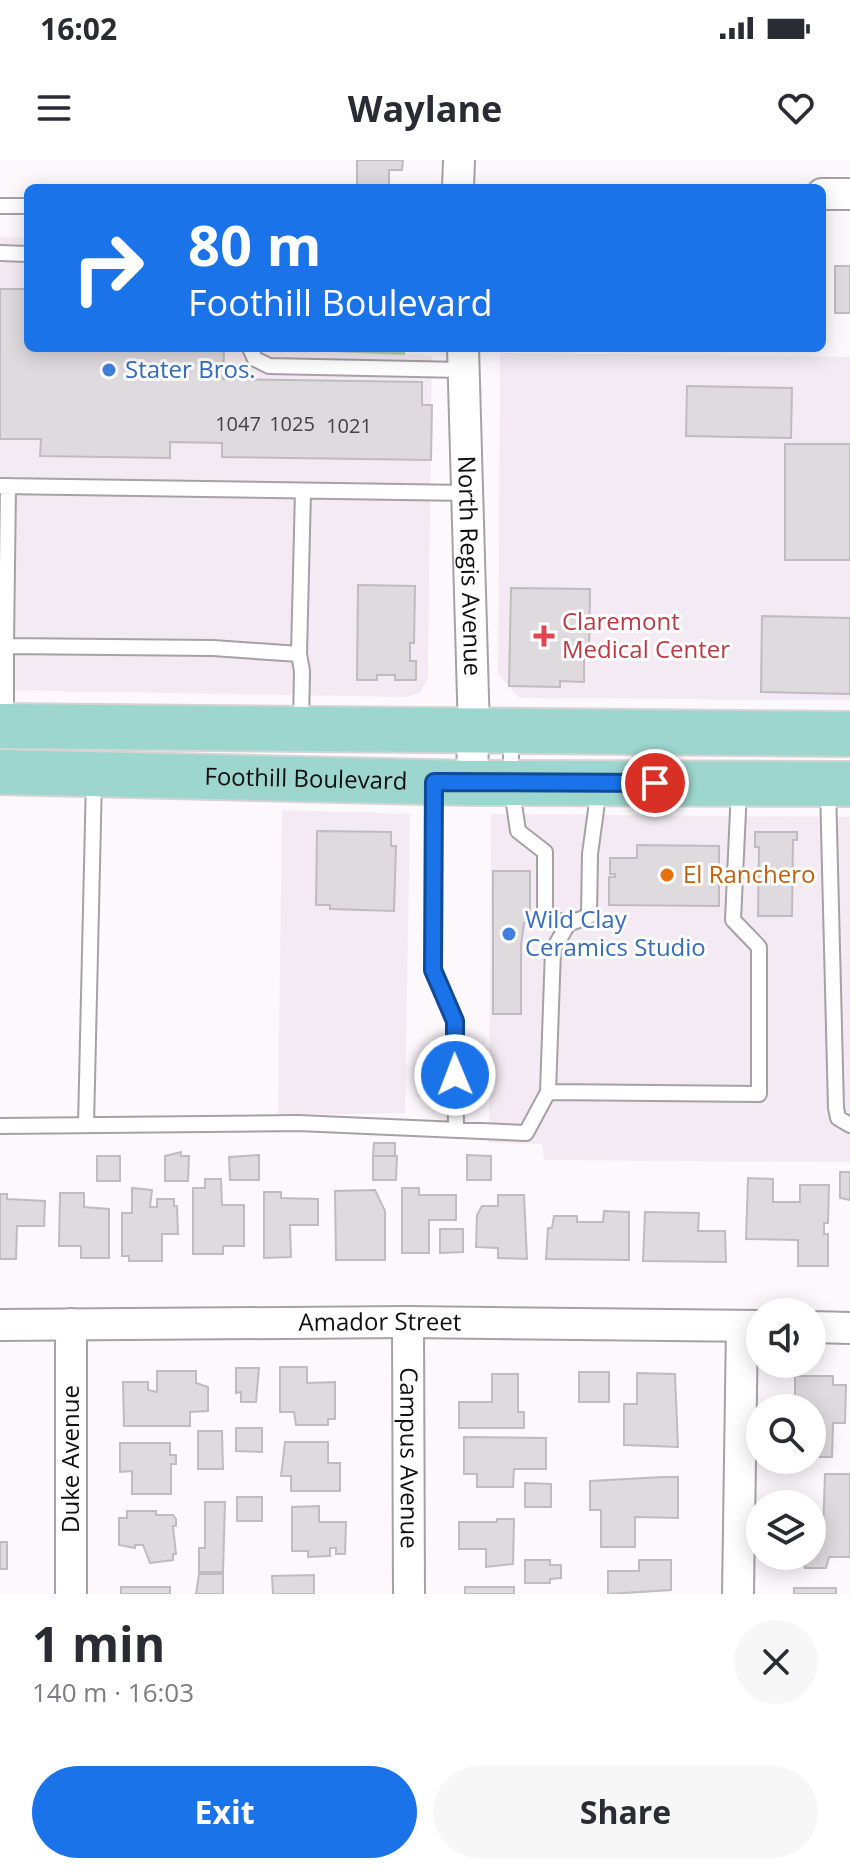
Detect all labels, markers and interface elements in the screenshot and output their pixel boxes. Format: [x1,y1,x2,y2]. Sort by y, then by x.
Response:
text: 16:02 [40,8,117,49]
text: Waylane [348,84,502,133]
icon: menu [32,86,76,130]
icon: heart [774,86,818,130]
text: 80 m [188,206,322,282]
icon: right [56,216,160,320]
text: Foothill Boulevard [188,278,492,327]
place label: Stater Bros. [125,352,256,385]
marker: Stater Bros. [100,361,118,379]
house number: 1047 [215,410,261,437]
house number: 1025 [269,410,315,437]
house number: 1021 [326,412,372,439]
street label: North Regis Avenue [451,455,490,677]
place label: Claremont Medical Center [562,604,730,665]
marker: Claremont Medical Center [533,625,555,647]
pin [621,749,689,817]
street label: Foothill Boulevard [204,759,408,797]
icon: arrive [633,761,677,805]
place label: El Ranchero [683,857,815,890]
marker: El Ranchero [658,866,676,884]
place label: Wild Clay Ceramics Studio [525,902,706,963]
marker: Wild Clay Ceramics Studio [500,925,518,943]
position arrow [413,1033,497,1117]
map controls [746,1298,826,1570]
button: sound [746,1298,826,1378]
street label: Amador Street [298,1304,462,1338]
street label: Campus Avenue [393,1367,427,1549]
street label: Duke Avenue [53,1385,86,1533]
button: search [746,1394,826,1474]
button: layers [746,1490,826,1570]
text: 1 min [32,1611,165,1676]
button: close [734,1620,818,1704]
text: 140 m · 16:03 [32,1674,194,1710]
button: Exit [32,1766,417,1858]
button: Share [433,1766,818,1858]

